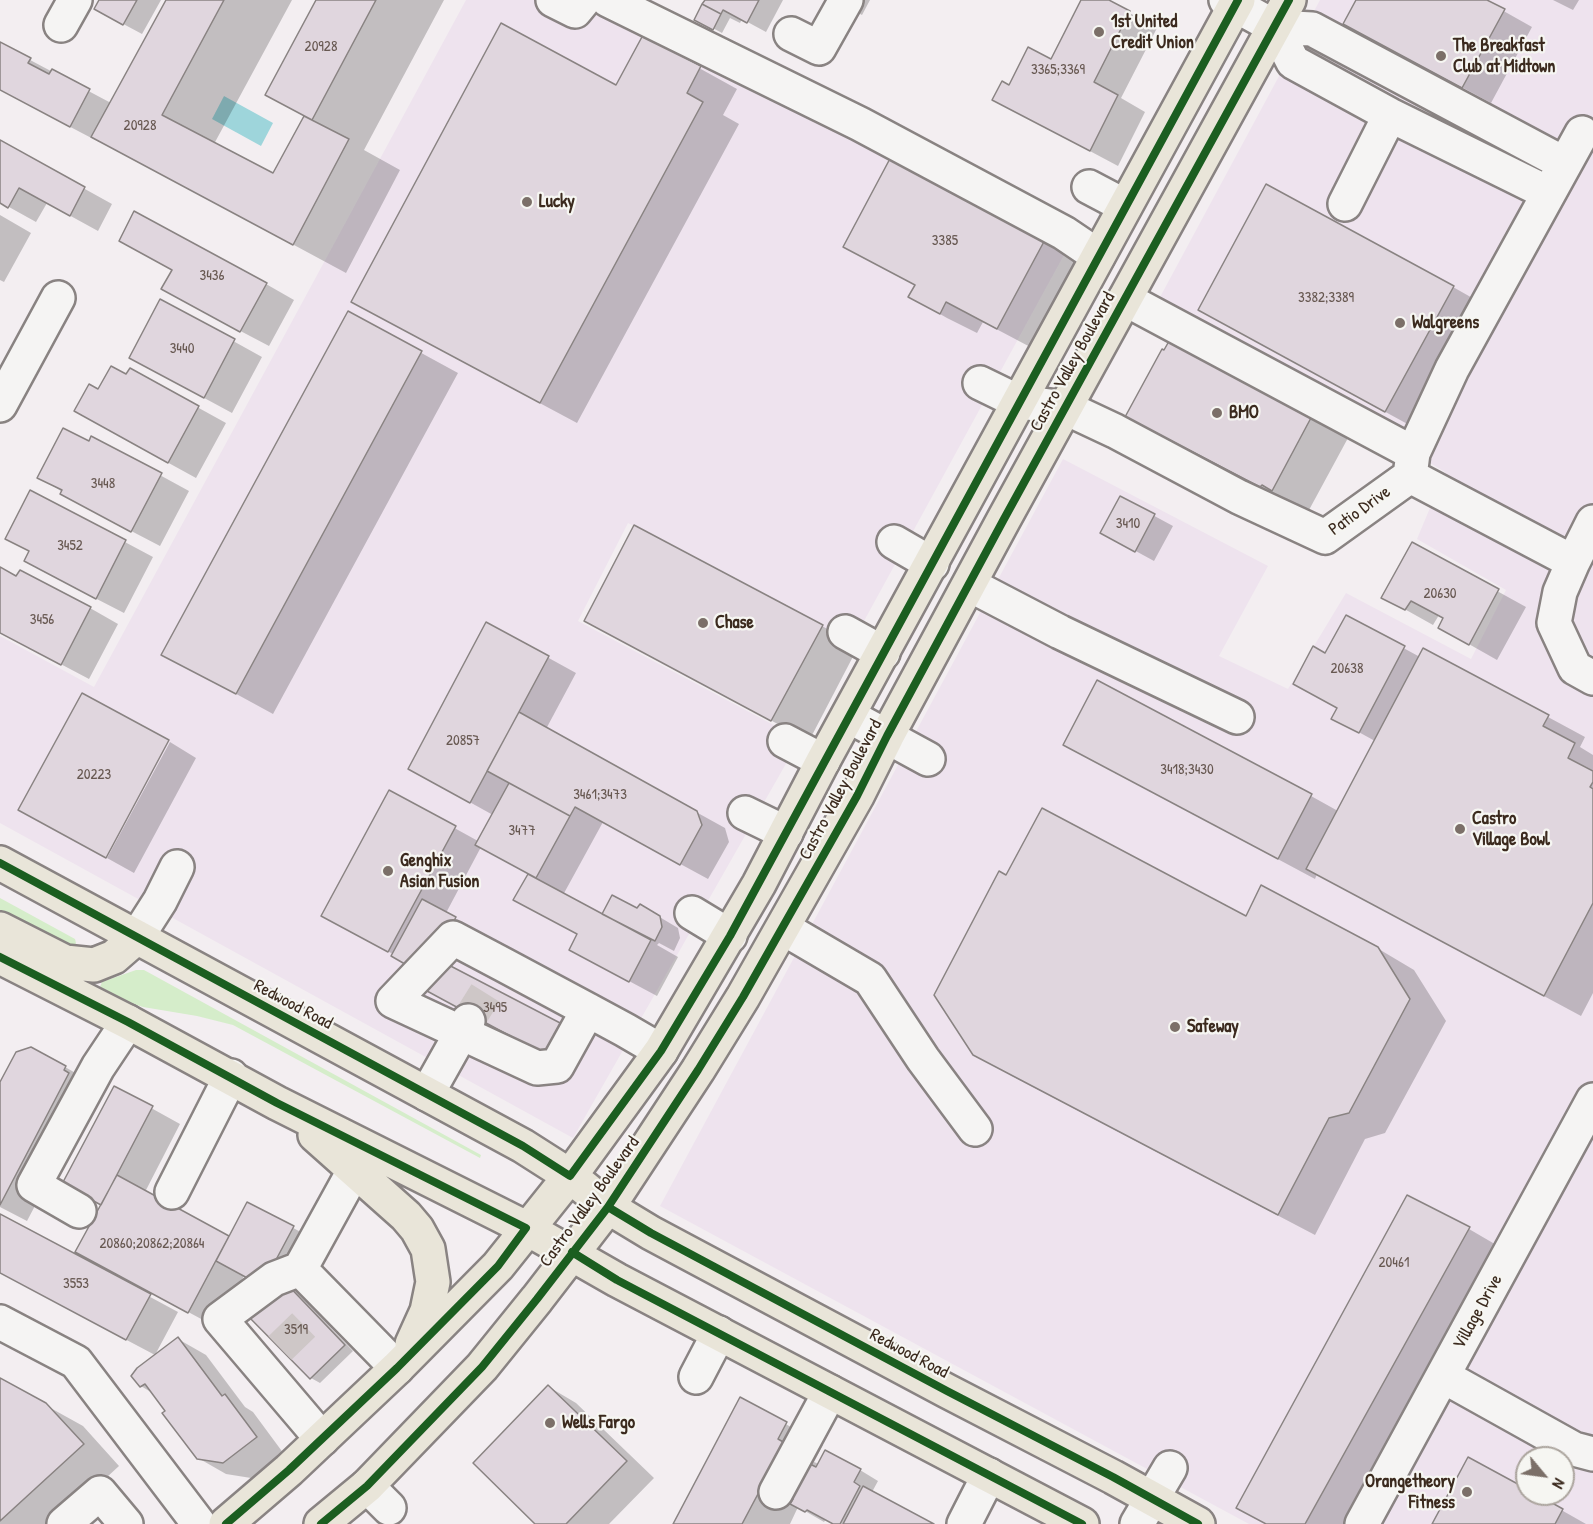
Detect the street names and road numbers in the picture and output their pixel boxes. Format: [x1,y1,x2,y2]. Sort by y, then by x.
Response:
street label: Castro Valley Boulevard [1026,289,1120,435]
street label: Patio Drive [1325,481,1395,541]
street label: Castro Valley Boulevard [795,716,887,864]
street label: Redwood Road [250,975,336,1035]
street label: Castro Valley Boulevard [535,1133,645,1271]
street label: Village Drive [1449,1271,1507,1353]
street label: Redwood Road [866,1324,952,1384]

